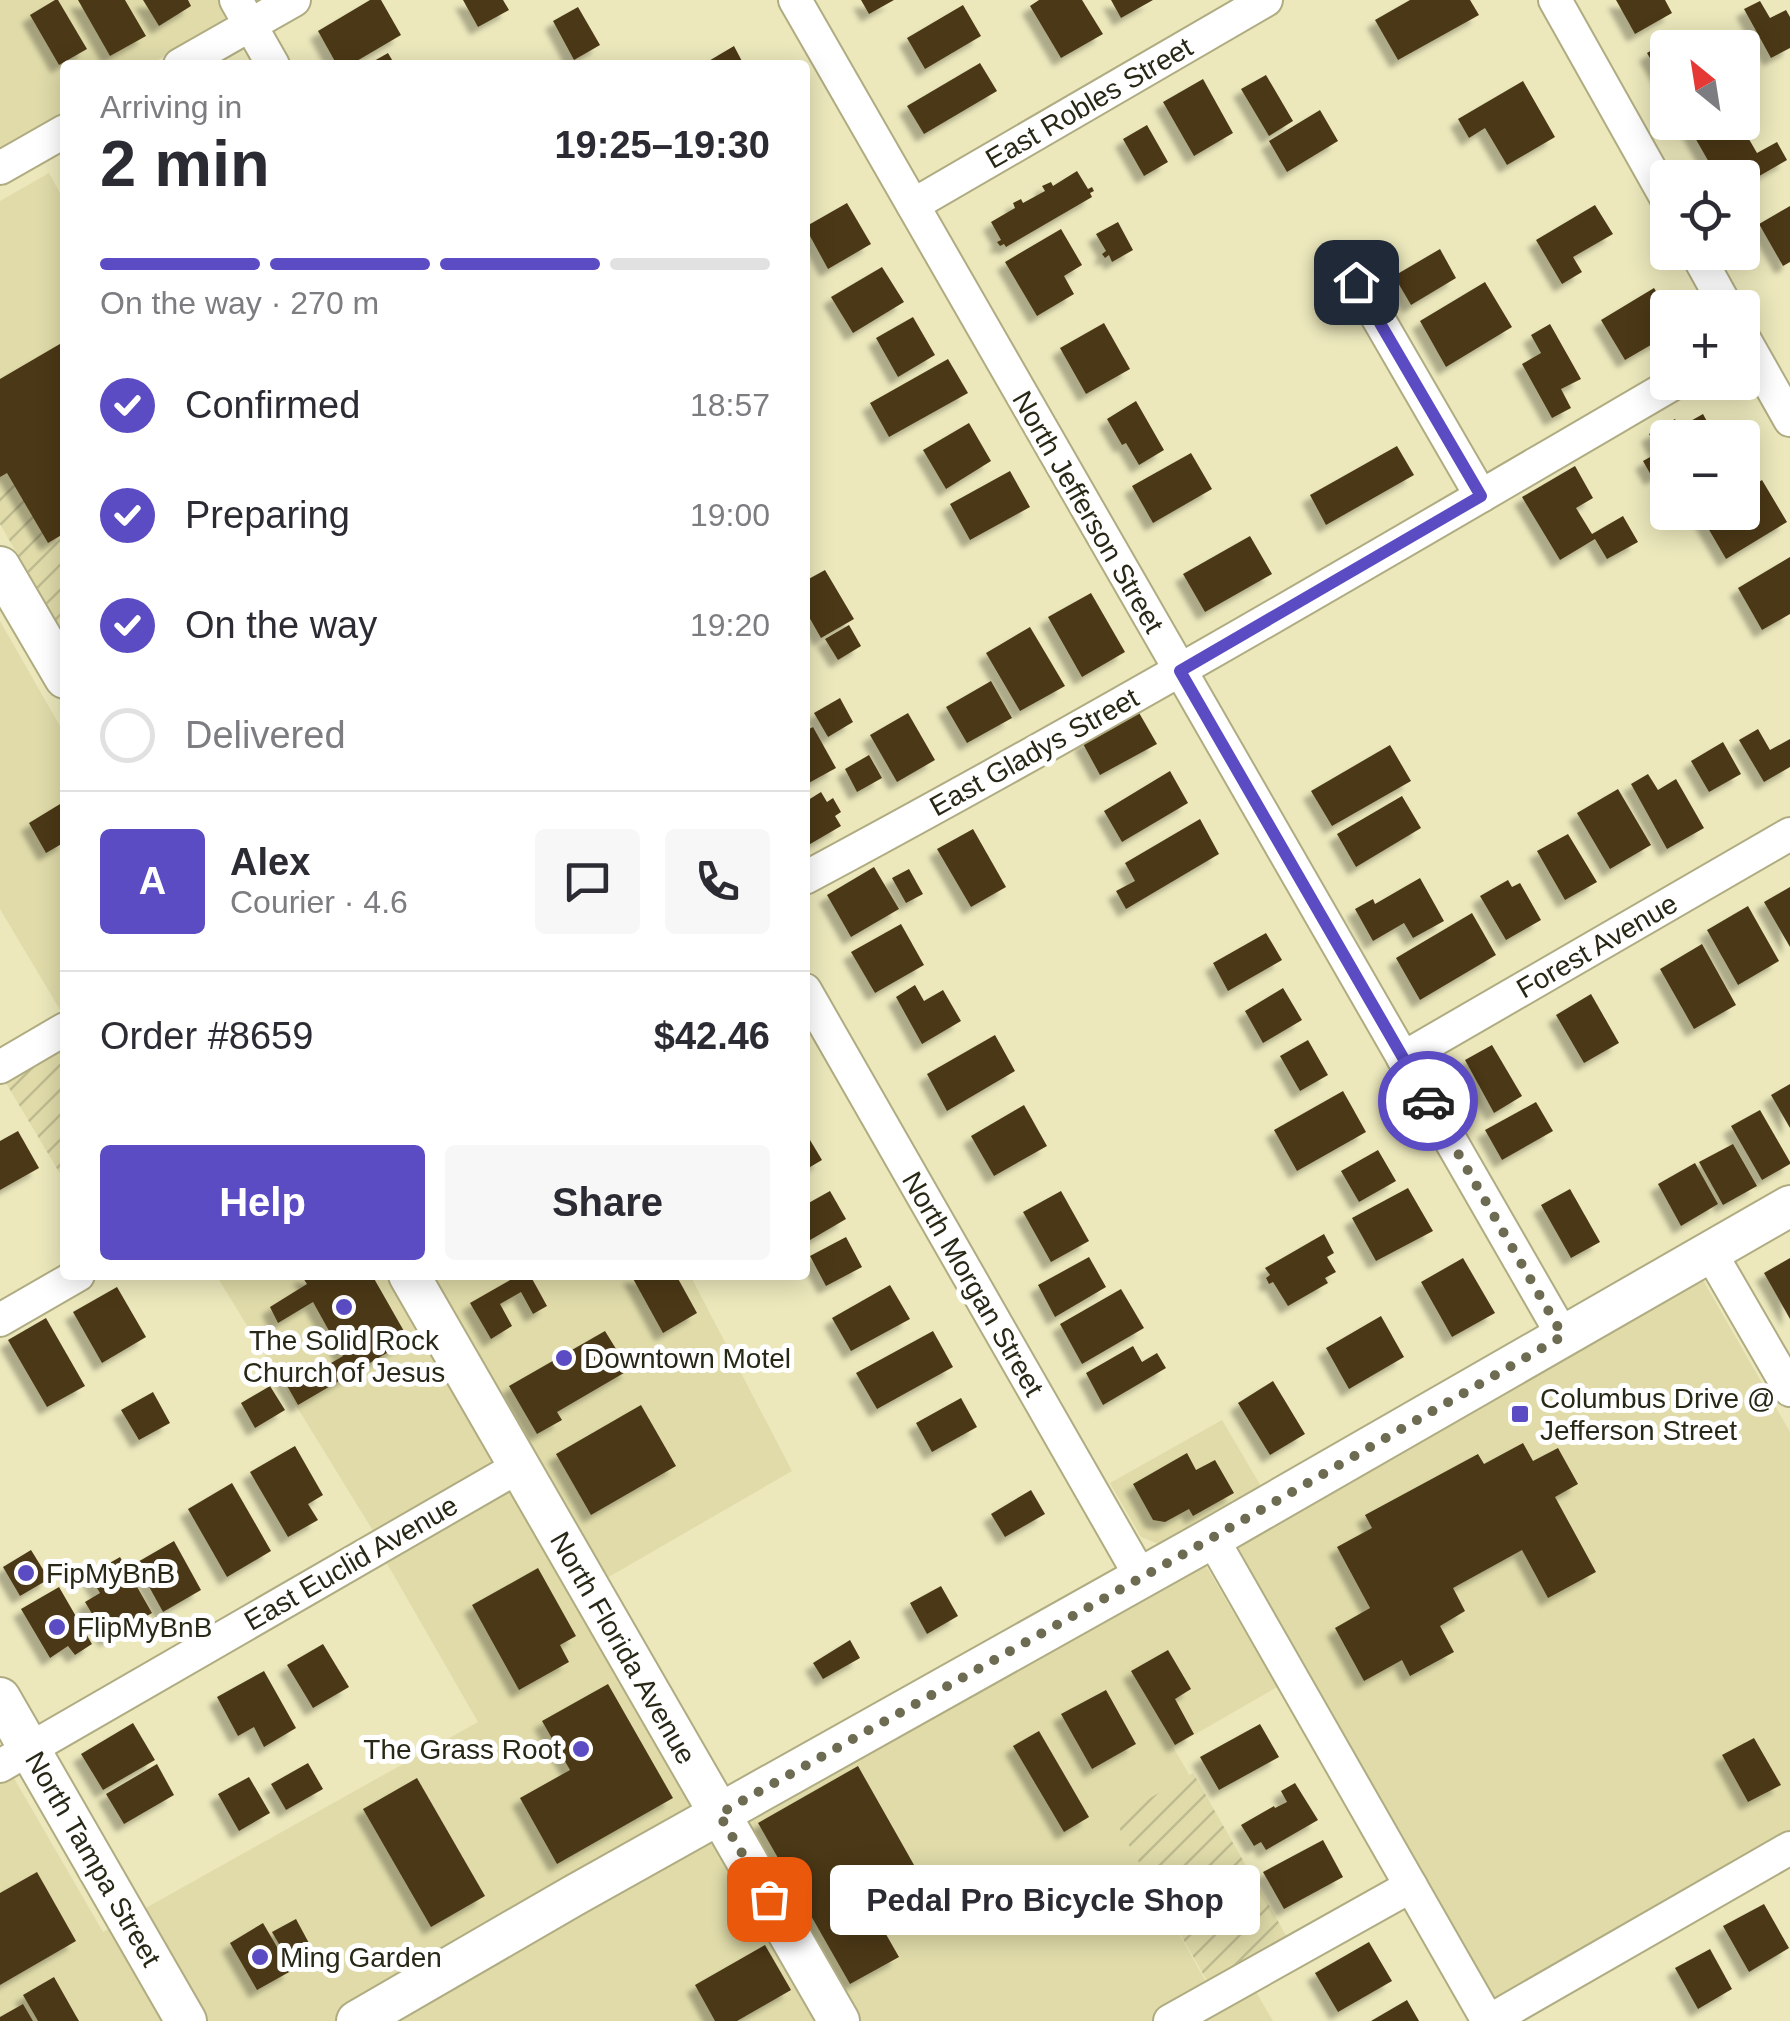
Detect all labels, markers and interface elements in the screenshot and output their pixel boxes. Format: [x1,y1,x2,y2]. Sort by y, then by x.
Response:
north arrow [1650,30,1760,140]
map controls [1650,30,1760,530]
street label: East Robles Street [980,31,1198,175]
text: Arriving in [100,89,242,125]
text: 19:25–19:30 [554,124,770,166]
text: 2 min [100,127,270,200]
button: locate [1650,160,1760,270]
pin [1314,240,1399,325]
icon: home [1329,255,1384,310]
text: On the way · 270 m [100,285,379,321]
button: + [1650,290,1760,400]
icon: check [100,378,155,433]
text: Confirmed [185,384,360,426]
street label: North Jefferson Street [1006,386,1170,638]
text: 18:57 [690,387,770,423]
button: − [1650,420,1760,530]
icon: check [100,488,155,543]
text: Preparing [185,494,350,536]
text: 19:00 [690,497,770,533]
icon: check [100,598,155,653]
text: On the way [185,604,377,646]
text: 19:20 [690,607,770,643]
street label: East Gladys Street [924,682,1144,822]
text: Delivered [185,714,346,756]
button: chat [535,829,640,934]
button: phone [665,829,770,934]
text: Alex [230,841,310,883]
text: A [139,860,166,902]
text: Courier · 4.6 [230,884,408,920]
street label: Forest Avenue [1511,888,1683,1004]
text: Order #8659 [100,1015,313,1057]
text: $42.46 [654,1015,770,1057]
courier [1378,1051,1478,1151]
icon: car [1401,1074,1456,1129]
button: Help [100,1145,425,1260]
button: Share [445,1145,770,1260]
street label: North Morgan Street [896,1166,1050,1402]
marker: The Solid Rock Church of Jesus [333,1296,355,1318]
place label: The Solid Rock Church of Jesus [243,1325,445,1388]
place label: Downtown Motel [584,1343,791,1374]
marker: Downtown Motel [553,1347,575,1369]
place label: Columbus Drive @ Jefferson Street [1540,1383,1775,1446]
marker: Columbus Drive @ Jefferson Street [1509,1403,1531,1425]
street label: East Euclid Avenue [239,1489,463,1637]
street label: North Florida Avenue [544,1527,702,1769]
place label: FipMyBnB [46,1558,175,1589]
marker: FipMyBnB [15,1562,37,1584]
place label: FlipMyBnB [77,1612,212,1643]
marker: FlipMyBnB [46,1616,68,1638]
place label: The Grass Root [363,1734,561,1765]
marker: The Grass Root [570,1738,592,1760]
street label: North Tampa Street [19,1746,167,1972]
pin [727,1857,812,1942]
callout: Pedal Pro Bicycle Shop [829,1864,1259,1934]
icon: bag [742,1872,797,1927]
text: Pedal Pro Bicycle Shop [866,1882,1224,1918]
place label: Ming Garden [280,1942,442,1973]
marker: Ming Garden [249,1946,271,1968]

